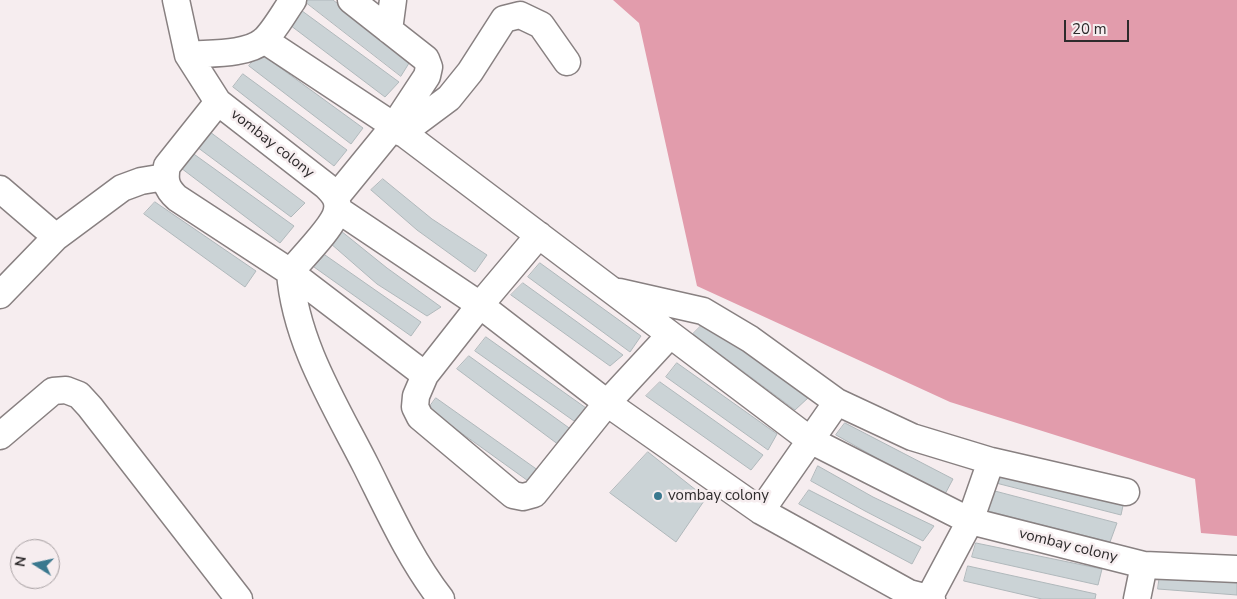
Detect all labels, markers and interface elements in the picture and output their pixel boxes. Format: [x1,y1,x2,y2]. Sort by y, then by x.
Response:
scale bar [1067,10,1132,42]
text: 20 m [1072,19,1107,39]
street label: vombay colony [227,106,317,182]
place label: vombay colony [668,487,769,505]
marker: vombay colony [652,490,664,502]
street label: vombay colony [1017,525,1119,567]
north arrow [10,539,60,589]
text: N [10,555,31,568]

